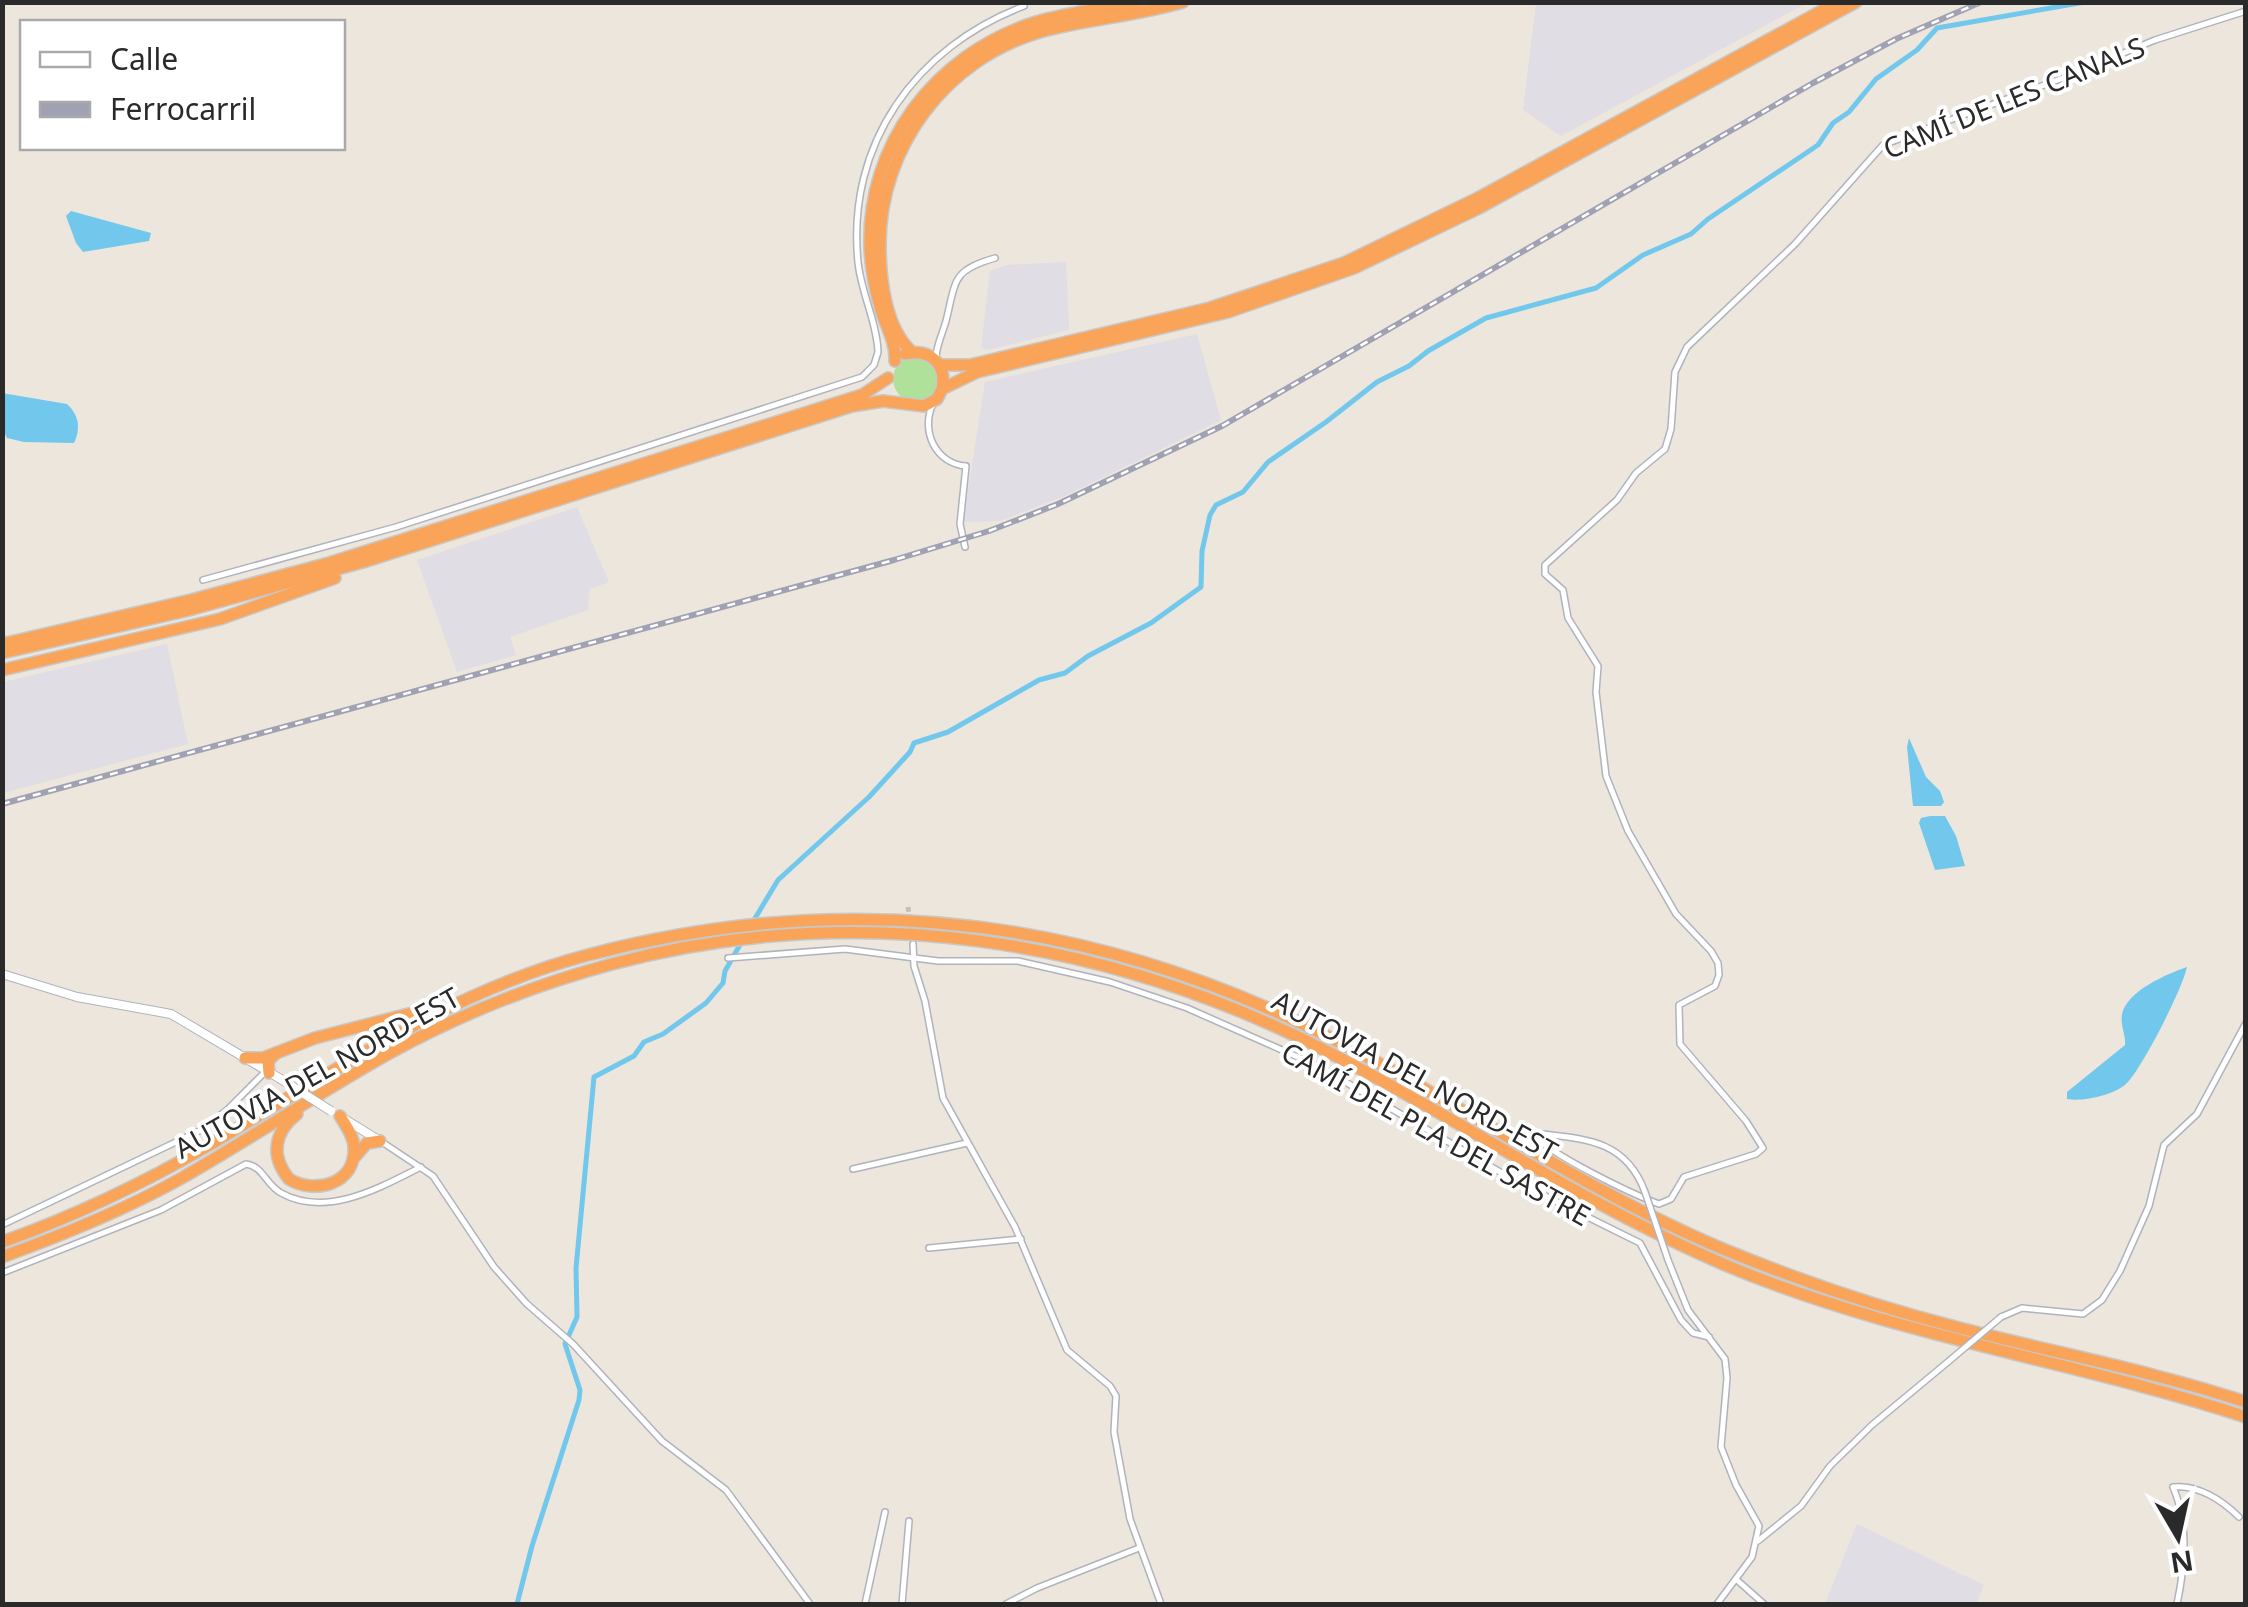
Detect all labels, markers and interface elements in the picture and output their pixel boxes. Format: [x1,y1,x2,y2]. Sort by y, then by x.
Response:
legend [20,20,345,150]
street label: CAMÍ DE LES CANALS [1877,27,2150,167]
text: Calle [110,38,178,79]
text: Ferrocarril [110,88,256,129]
street label: AUTOVIA DEL NORD-EST [167,978,466,1167]
street label: AUTOVIA DEL NORD-EST [1266,981,1565,1170]
street label: CAMÍ DEL PLA DEL SASTRE [1275,1032,1598,1234]
north arrow [2128,1487,2228,1587]
text: N [2168,1542,2196,1583]

